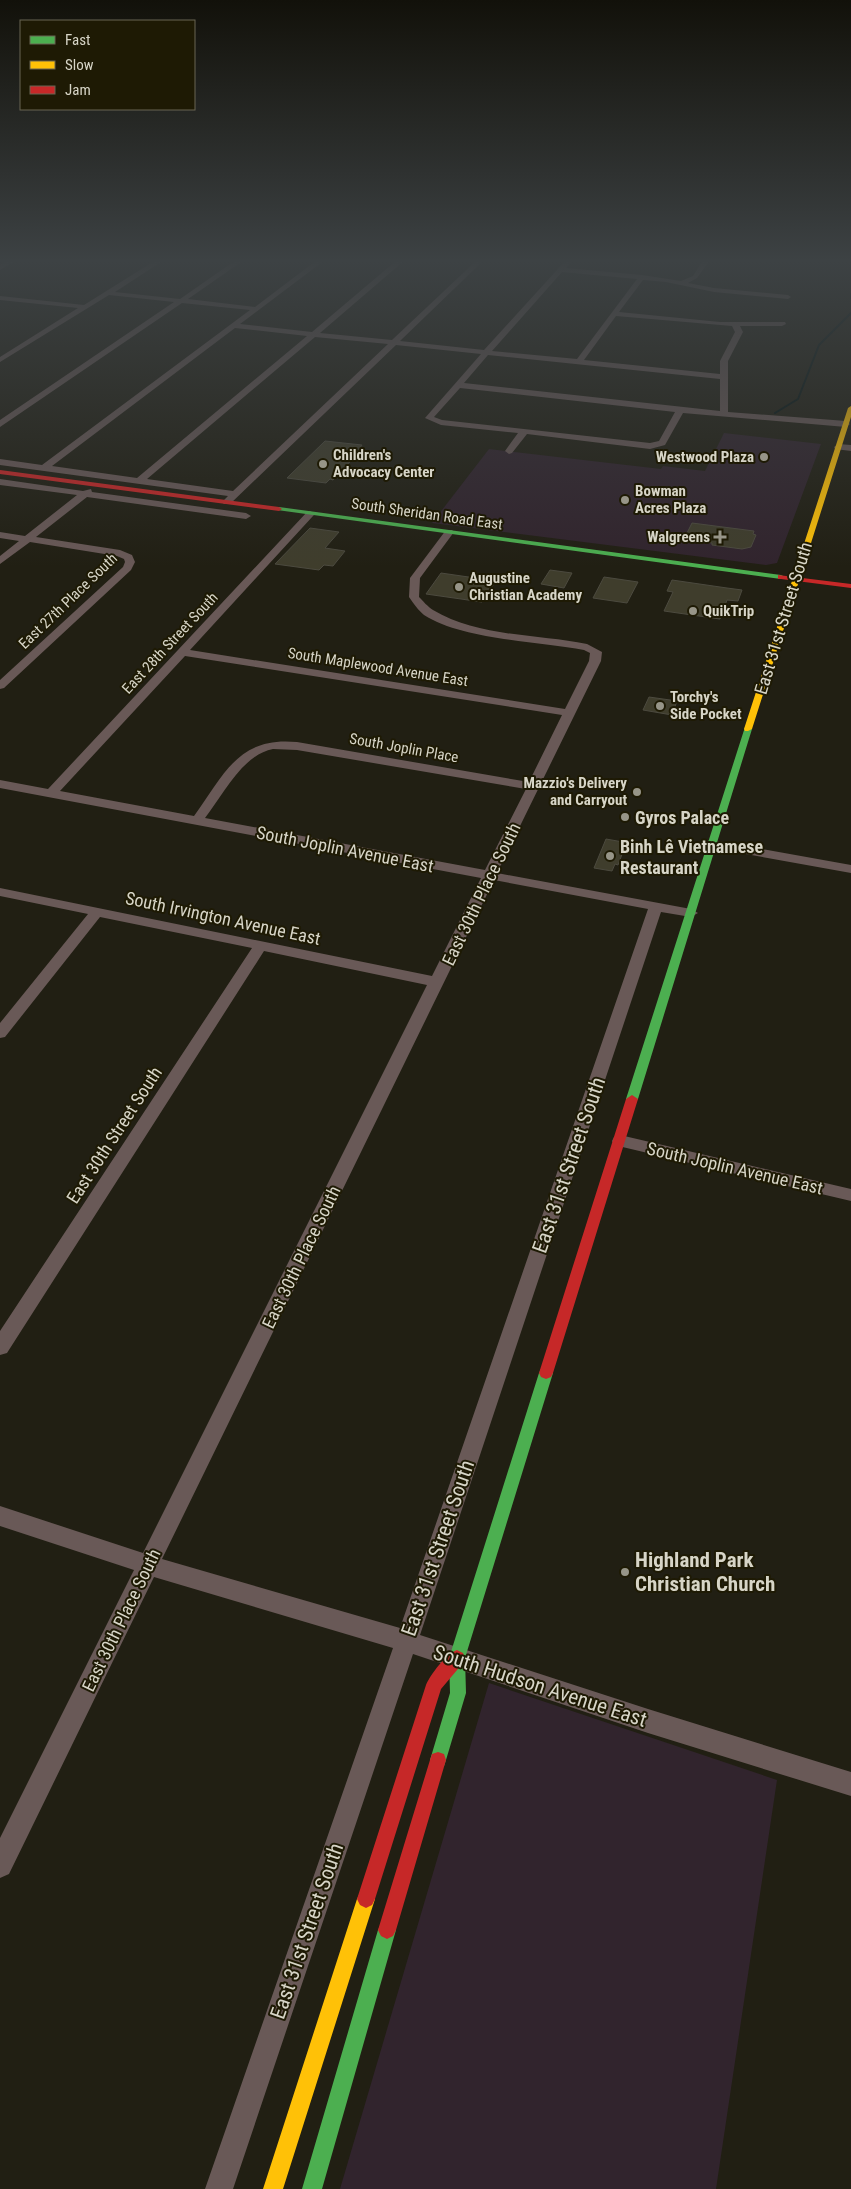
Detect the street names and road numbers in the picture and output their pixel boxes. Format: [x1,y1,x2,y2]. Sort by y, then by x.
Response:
street label: South Sheridan Road East [350,494,504,534]
street label: East 31st Street South [750,539,816,697]
street label: East 27th Place South [15,549,121,653]
street label: East 28th Street South [118,589,222,697]
street label: South Maplewood Avenue East [287,644,469,690]
street label: South Joplin Place [348,730,460,766]
street label: East 30th Place South [437,819,525,969]
street label: South Joplin Avenue East [255,822,435,876]
street label: South Irvington Avenue East [124,887,322,949]
street label: East 30th Street South [62,1063,166,1207]
street label: East 31st Street South [528,1074,610,1256]
street label: South Joplin Avenue East [645,1138,825,1198]
street label: East 30th Place South [257,1182,345,1332]
street label: East 31st Street South [397,1457,479,1639]
street label: East 30th Place South [77,1545,165,1695]
street label: South Hudson Avenue East [430,1640,650,1732]
street label: East 31st Street South [266,1840,348,2022]

